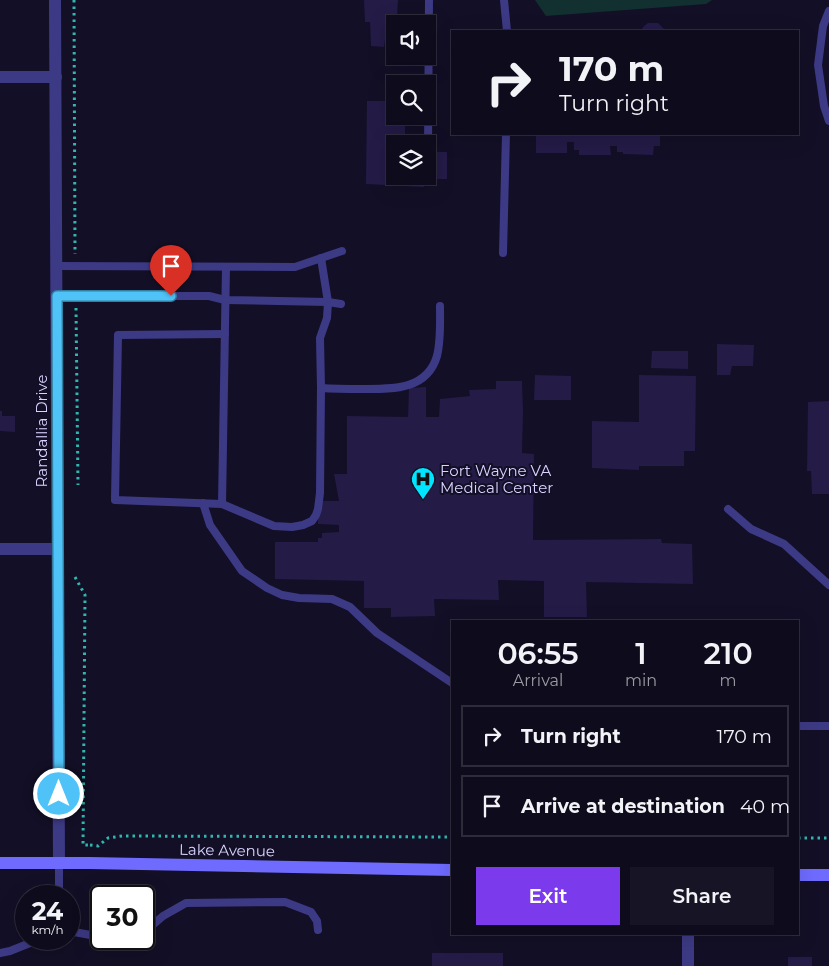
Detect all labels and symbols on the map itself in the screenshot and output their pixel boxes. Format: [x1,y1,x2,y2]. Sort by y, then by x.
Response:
pin [150,245,192,296]
street label: Randallia Drive [32,375,51,487]
place label: Fort Wayne VA Medical Center [440,461,553,497]
hospital icon: Fort Wayne VA Medical Center [410,466,436,500]
position arrow [32,767,84,819]
street label: Lake Avenue [179,840,275,860]
speed limit sign: 30 [90,885,155,950]

